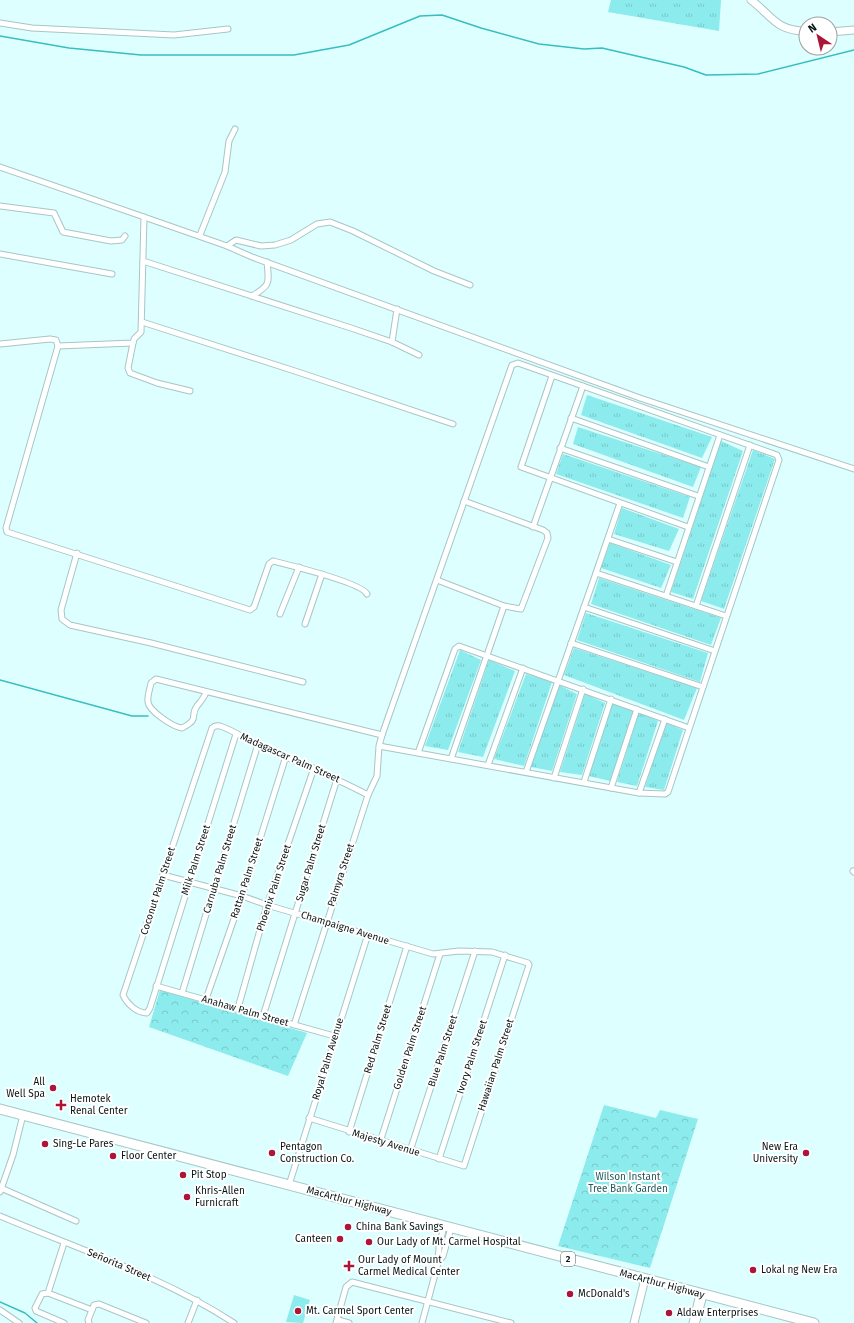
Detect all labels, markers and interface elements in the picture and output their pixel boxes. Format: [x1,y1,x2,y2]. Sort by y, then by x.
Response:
north arrow [798,16,838,56]
text: N [806,21,819,36]
street label: Madagascar Palm Street [238,731,342,786]
street label: Milk Palm Street [179,823,213,897]
street label: Carnuba Palm Street [201,823,239,915]
street label: Sugar Palm Street [294,823,329,903]
street label: Rattan Palm Street [228,836,266,920]
street label: Palmyra Street [325,842,357,908]
street label: Phoenix Palm Street [254,843,294,933]
street label: Coconut Palm Street [138,845,178,936]
street label: Champaigne Avenue [299,909,391,947]
street label: Anahaw Palm Street [200,993,290,1029]
street label: Red Palm Street [362,1003,394,1075]
street label: Golden Palm Street [391,1004,429,1091]
street label: Blue Palm Street [426,1013,460,1088]
street label: Royal Palm Avenue [310,1016,346,1102]
street label: Hawaiian Palm Street [475,1017,517,1113]
street label: Ivory Palm Street [454,1018,490,1095]
place label: All Well Spa [6,1076,45,1100]
marker: All Well Spa [48,1083,58,1093]
place label: Hemotek Renal Center [70,1093,128,1117]
marker: Hemotek Renal Center [55,1099,67,1111]
street label: Majesty Avenue [351,1127,421,1159]
place label: Sing-Le Pares [53,1138,114,1150]
marker: Sing-Le Pares [40,1139,50,1149]
place label: Pentagon Construction Co. [280,1141,354,1165]
place label: New Era University [753,1141,798,1165]
marker: Pentagon Construction Co. [267,1148,277,1158]
marker: New Era University [801,1148,811,1158]
place label: Floor Center [121,1150,176,1162]
marker: Floor Center [108,1151,118,1161]
place label: Pit Stop [191,1169,227,1181]
marker: Pit Stop [178,1170,188,1180]
park label: Wilson Instant Tree Bank Garden [588,1171,668,1195]
street label: MacArthur Highway [305,1184,393,1218]
place label: Khris-Allen Furnicraft [195,1185,245,1209]
marker: Khris-Allen Furnicraft [182,1192,192,1202]
place label: China Bank Savings [356,1221,444,1233]
marker: China Bank Savings [343,1222,353,1232]
place label: Canteen [295,1233,332,1245]
marker: Canteen [335,1234,345,1244]
place label: Our Lady of Mt. Carmel Hospital [377,1236,521,1248]
marker: Our Lady of Mt. Carmel Hospital [364,1237,374,1247]
street label: Señorita Street [85,1246,153,1284]
road number: 2 [561,1252,575,1266]
place label: Our Lady of Mount Carmel Medical Center [358,1254,460,1278]
marker: Our Lady of Mount Carmel Medical Center [343,1260,355,1272]
place label: Lokal ng New Era [761,1264,837,1276]
marker: Lokal ng New Era [748,1265,758,1275]
street label: MacArthur Highway [618,1267,706,1301]
place label: McDonald's [578,1288,630,1300]
marker: McDonald's [565,1289,575,1299]
place label: Mt. Carmel Sport Center [306,1305,414,1317]
marker: Mt. Carmel Sport Center [293,1306,303,1316]
place label: Aldaw Enterprises [677,1307,758,1319]
marker: Aldaw Enterprises [664,1308,674,1318]

